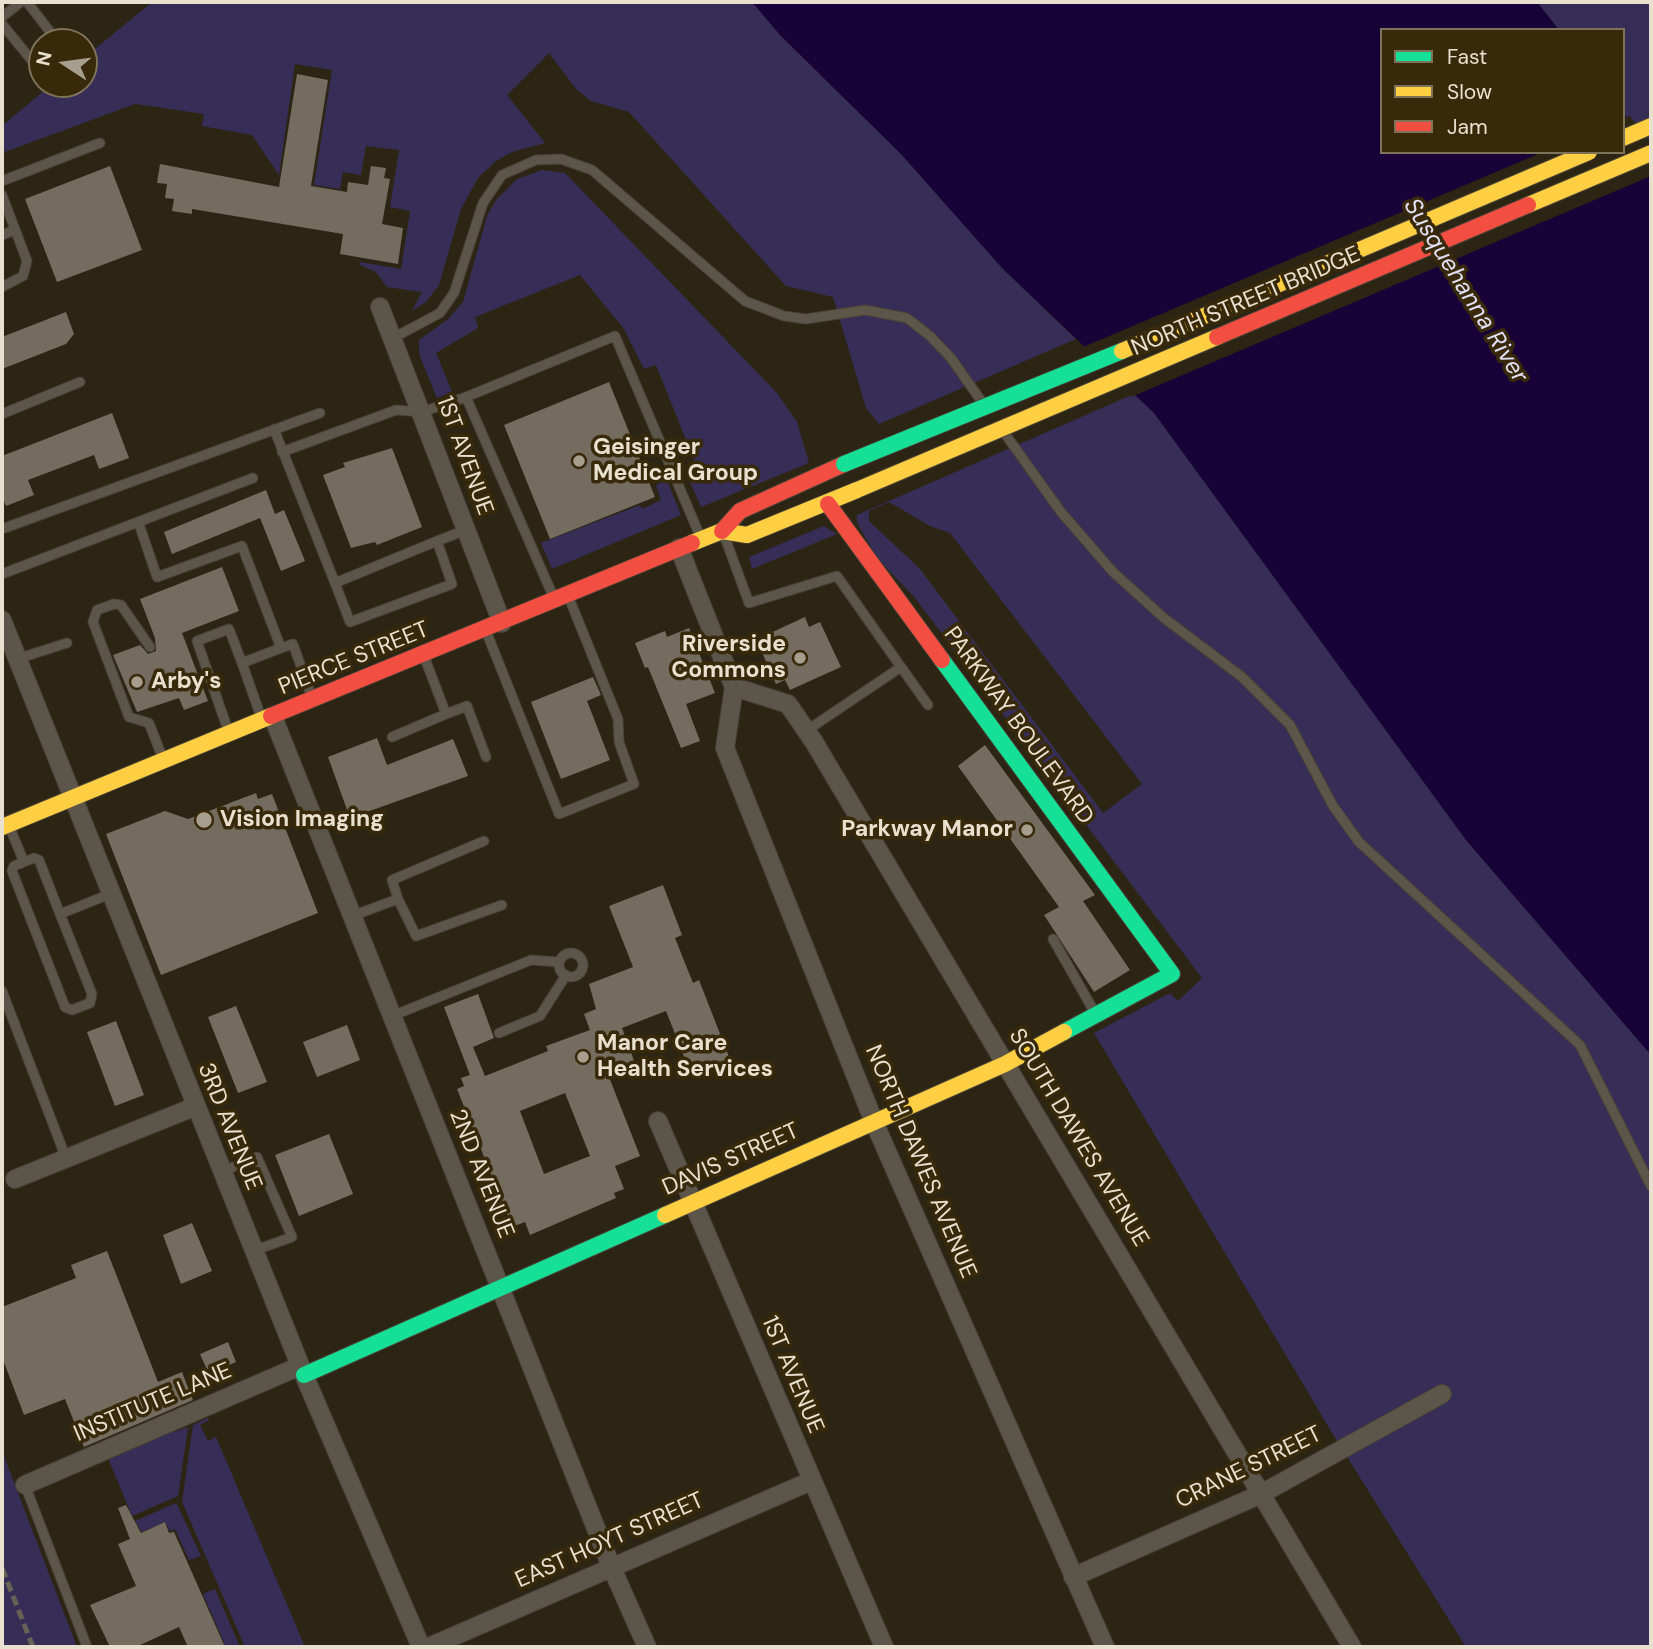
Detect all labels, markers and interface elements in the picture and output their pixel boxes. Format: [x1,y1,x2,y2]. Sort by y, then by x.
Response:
north arrow [28,28,98,98]
legend [1380,28,1625,154]
text: Fast [1447,43,1487,71]
text: N [30,49,58,68]
text: Slow [1447,78,1492,106]
text: Jam [1447,113,1488,141]
water label: Susquehanna River [1397,194,1533,388]
street label: NORTH STREET BRIDGE [1128,241,1364,363]
street label: 1ST AVENUE [430,393,498,519]
place label: Geisinger Medical Group [593,434,758,488]
marker: Geisinger Medical Group [571,453,587,469]
street label: PIERCE STREET [275,616,433,702]
street label: PARKWAY BOULEVARD [937,622,1099,830]
place label: Riverside Commons [671,631,786,685]
marker: Riverside Commons [792,650,808,666]
place label: Arby's [151,668,221,696]
marker: Arby's [129,674,145,690]
place label: Vision Imaging [220,806,384,834]
marker: Vision Imaging [194,810,214,830]
place label: Parkway Manor [841,816,1013,844]
marker: Parkway Manor [1019,822,1035,838]
street label: SOUTH DAWES AVENUE [1002,1024,1154,1252]
place label: Manor Care Health Services [597,1030,773,1084]
street label: NORTH DAWES AVENUE [858,1041,982,1283]
marker: Manor Care Health Services [575,1049,591,1065]
street label: 3RD AVENUE [191,1059,267,1195]
street label: 2ND AVENUE [443,1106,519,1242]
street label: DAVIS STREET [659,1118,803,1202]
street label: 1ST AVENUE [755,1312,829,1438]
street label: INSTITUTE LANE [70,1357,236,1449]
street label: CRANE STREET [1172,1421,1326,1515]
street label: EAST HOYT STREET [512,1487,708,1595]

